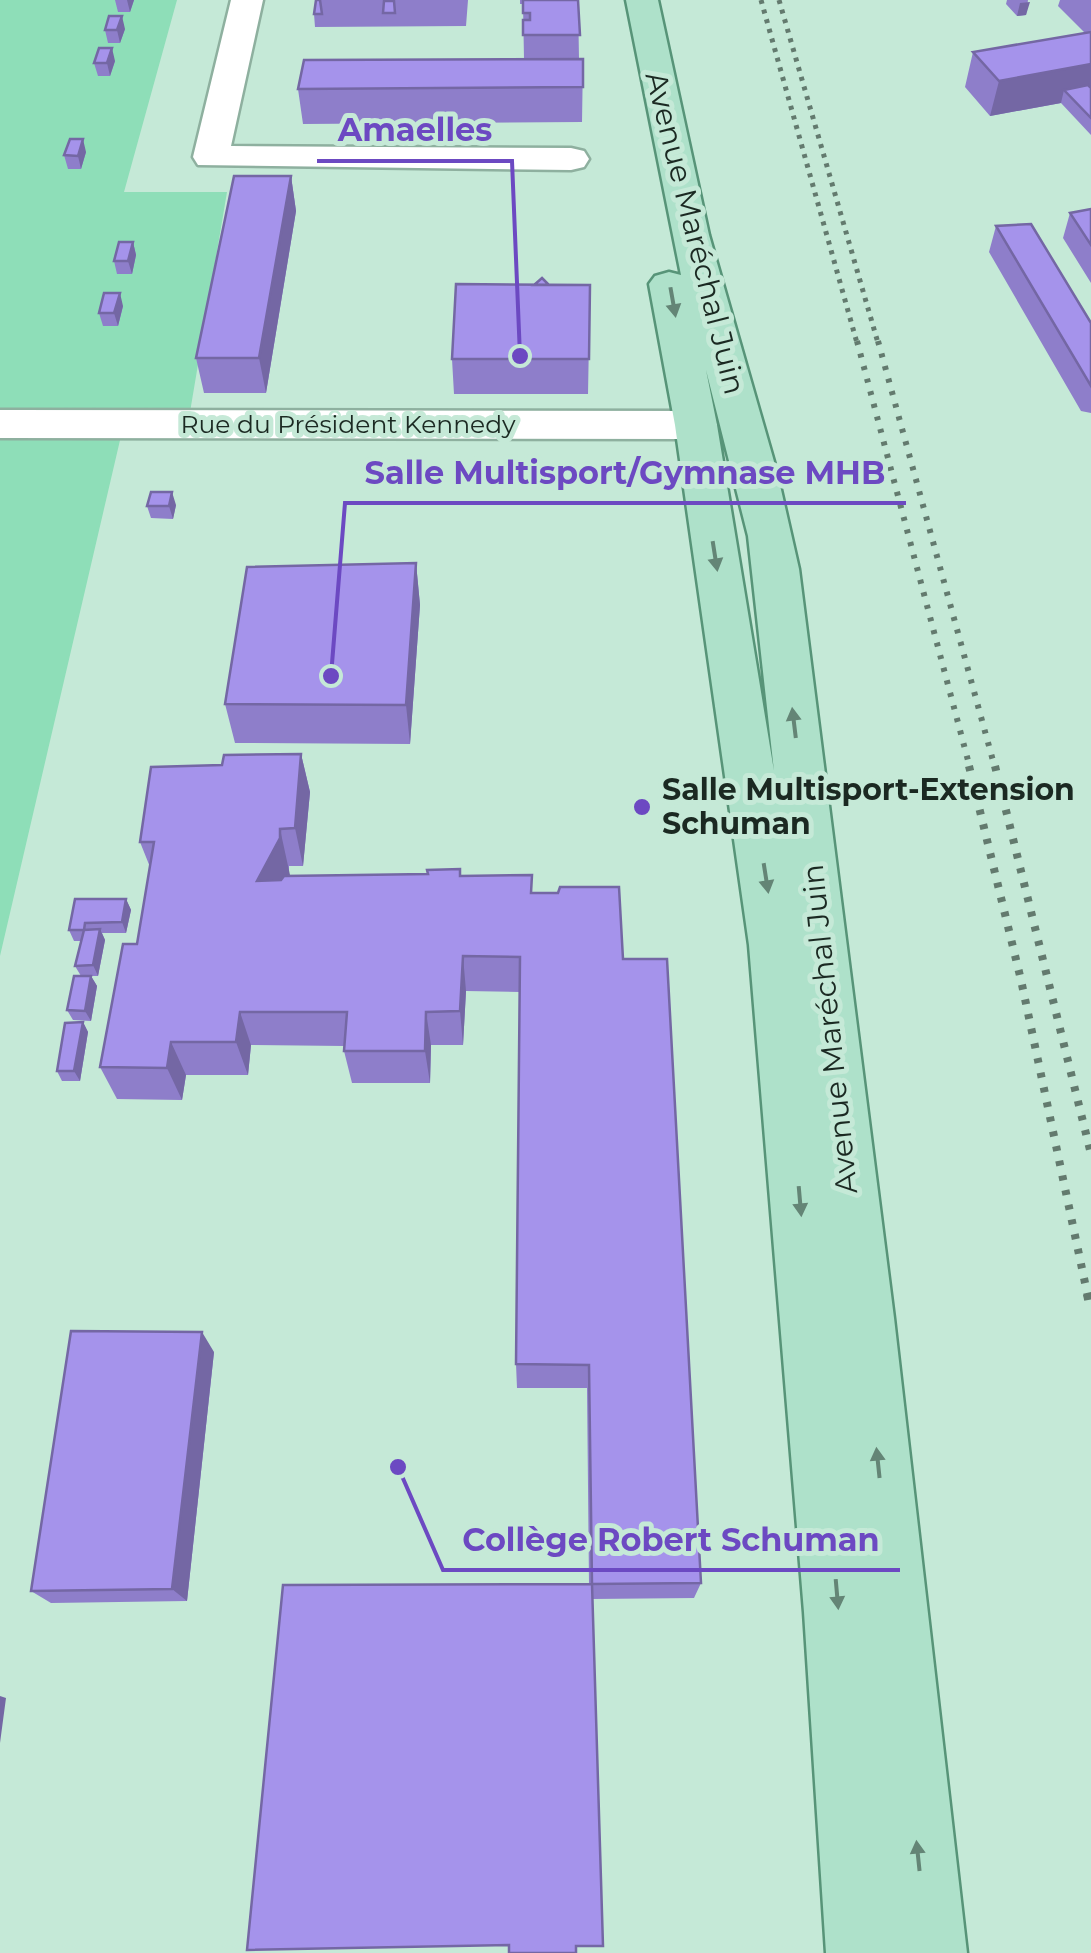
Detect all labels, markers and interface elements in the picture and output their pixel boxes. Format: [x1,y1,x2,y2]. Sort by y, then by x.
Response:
street label: Avenue Maréchal Juin [637,68,754,398]
callout: Amaelles [317,99,512,161]
text: Amaelles [337,110,492,149]
one-way arrow [666,287,681,318]
street label: Rue du Président Kennedy [180,409,516,439]
callout: Salle Multisport/Gymnase MHB [345,441,906,503]
text: Salle Multisport/Gymnase MHB [365,453,885,492]
one-way arrow [708,541,724,573]
one-way arrow [786,706,802,738]
place label: Salle Multisport-Extension Schuman [662,771,1075,842]
marker: Salle Multisport-Extension Schuman [631,796,653,818]
one-way arrow [758,862,774,894]
street label: Avenue Maréchal Juin [794,862,865,1196]
one-way arrow [793,1185,809,1217]
one-way arrow [870,1447,886,1478]
callout: Collège Robert Schuman [443,1508,900,1570]
text: Collège Robert Schuman [462,1520,880,1559]
one-way arrow [830,1578,846,1610]
one-way arrow [910,1840,926,1871]

